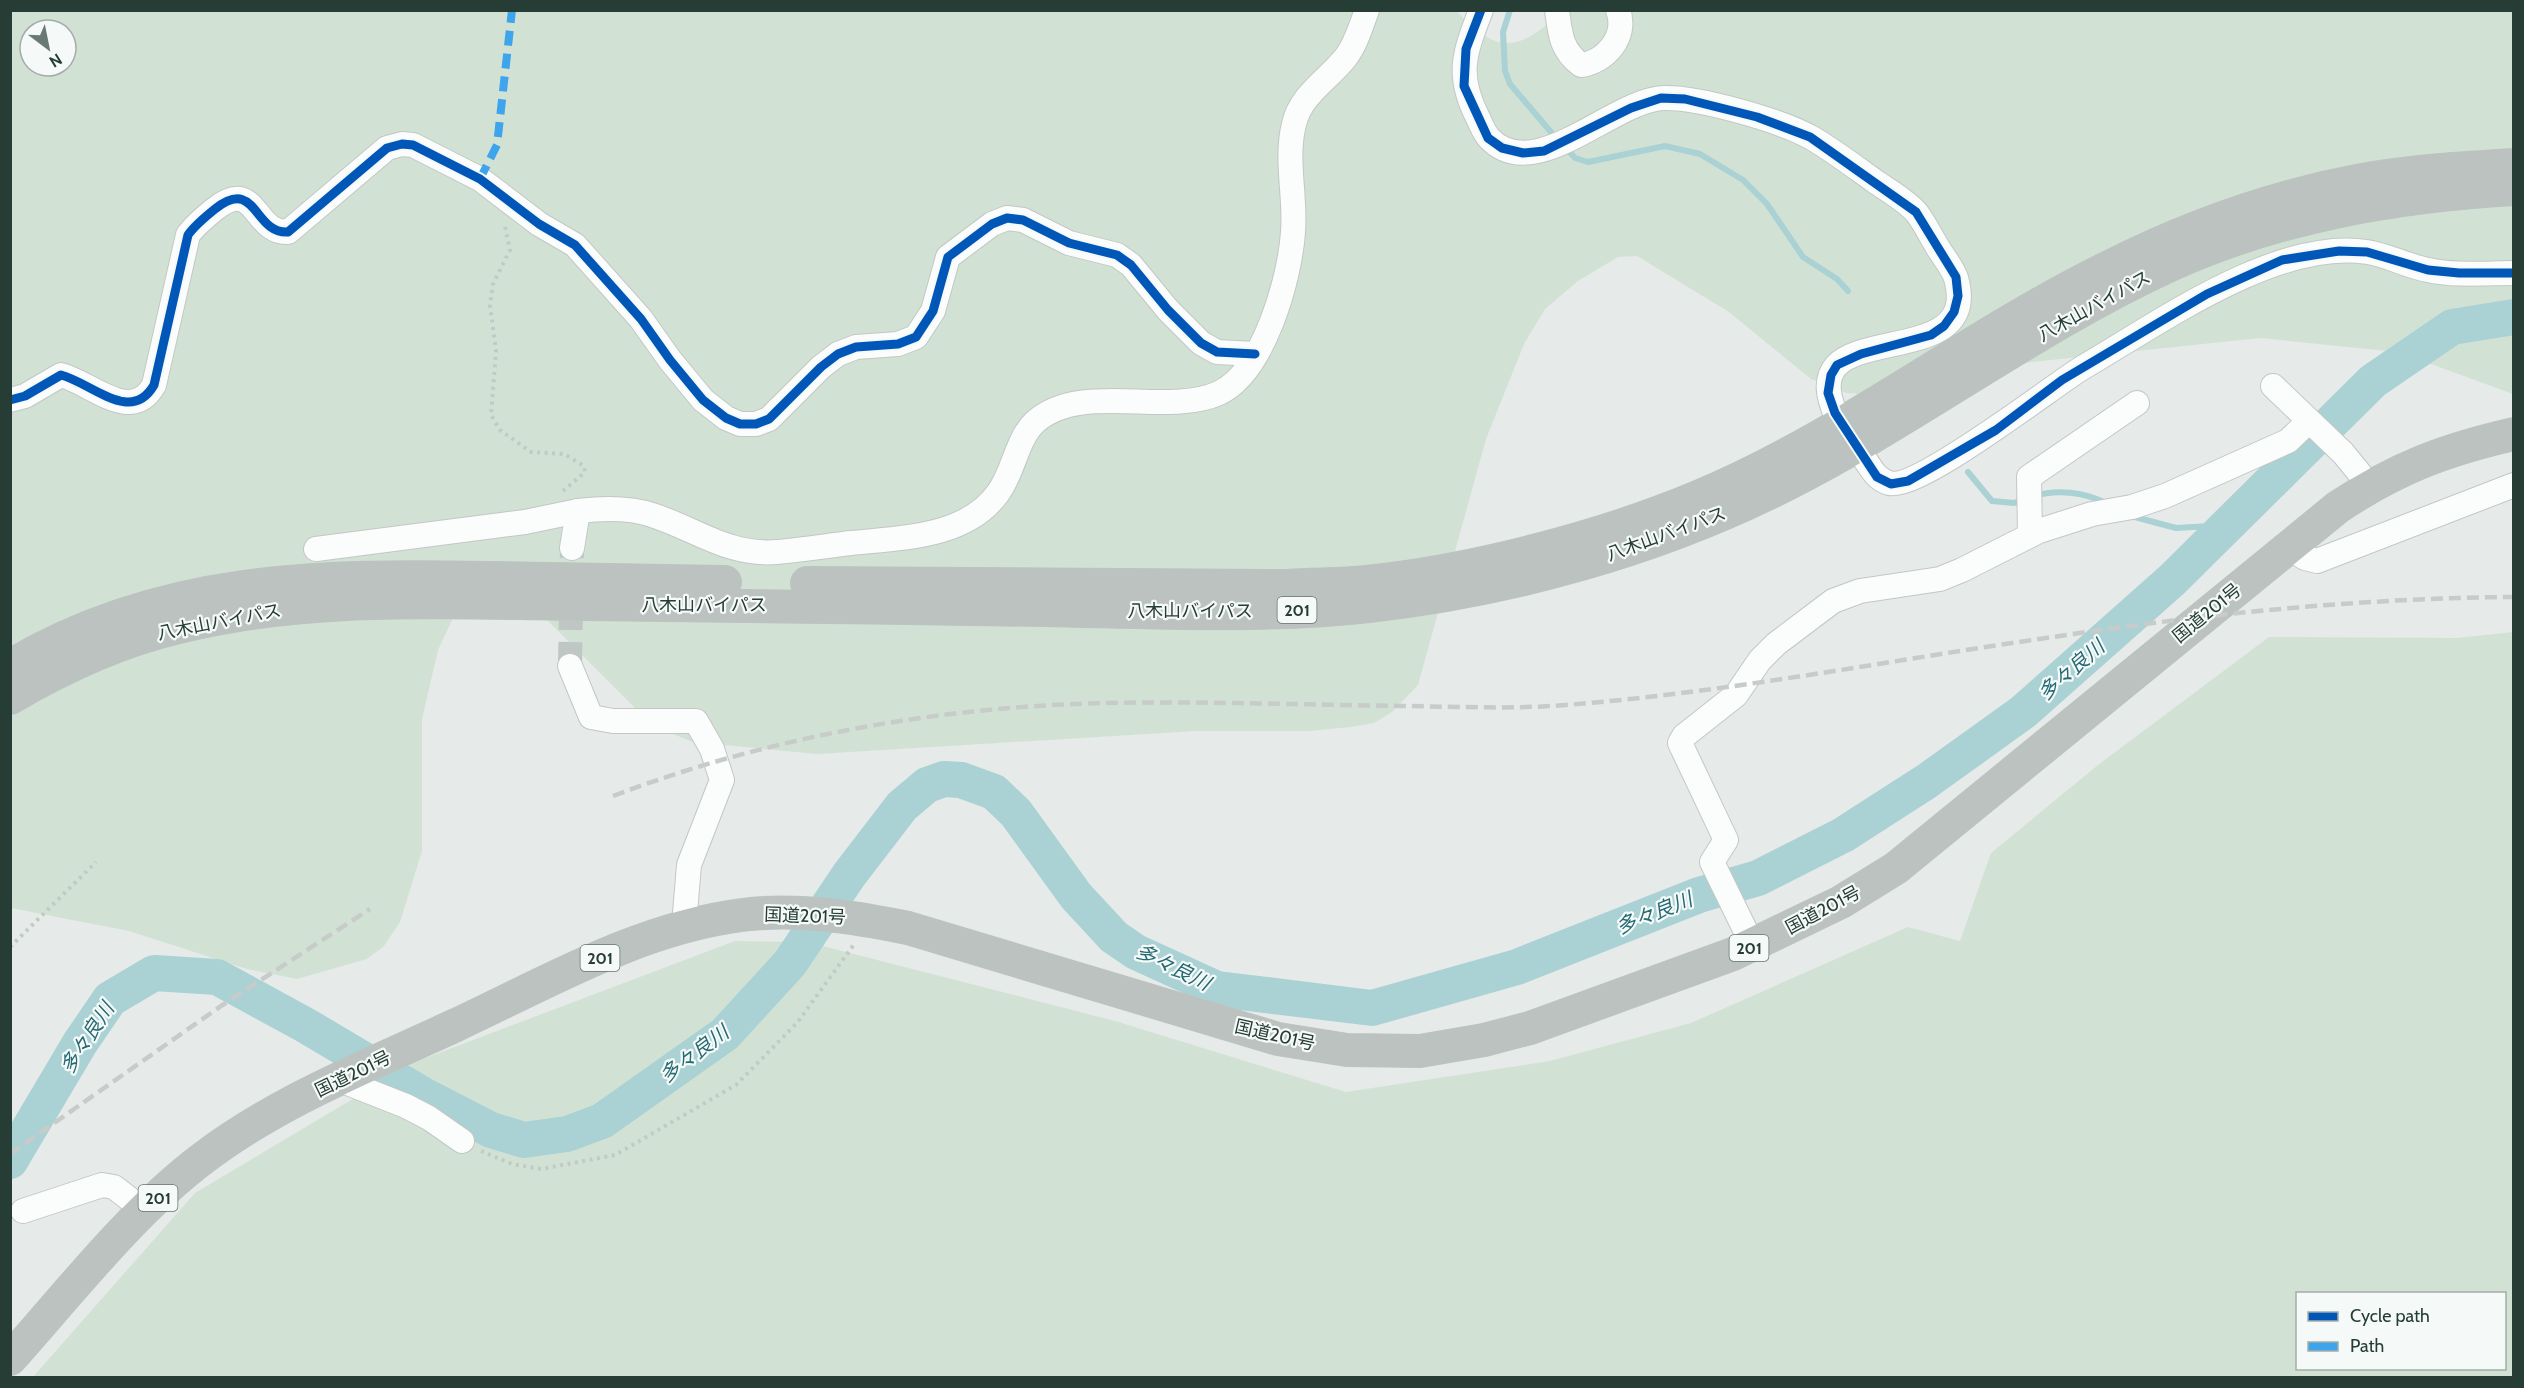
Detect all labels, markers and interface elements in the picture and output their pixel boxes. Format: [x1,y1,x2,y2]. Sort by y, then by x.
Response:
north arrow [18,18,78,78]
text: N [46,49,66,71]
street label: 八木山バイパス [2034,266,2154,346]
street label: 八木山バイパス [1603,502,1729,566]
street label: 国道201号 [2168,579,2246,647]
street label: 八木山バイパス [641,594,767,616]
road number: 201 [1278,597,1316,623]
street label: 八木山バイパス [155,599,283,645]
street label: 八木山バイパス [1127,600,1253,622]
water label: 多々良川 [2033,633,2111,705]
street label: 国道201号 [1782,881,1864,939]
water label: 多々良川 [1612,886,1697,939]
street label: 国道201号 [764,904,846,928]
road number: 201 [1730,935,1768,961]
water label: 多々良川 [1132,939,1216,996]
road number: 201 [580,945,620,971]
water label: 多々良川 [55,996,120,1078]
street label: 国道201号 [1233,1015,1317,1055]
water label: 多々良川 [655,1019,735,1088]
street label: 国道201号 [311,1046,395,1102]
road number: 201 [138,1185,178,1211]
legend [2296,1292,2506,1370]
text: Cycle path [2350,1305,2430,1327]
text: Path [2350,1335,2384,1357]

